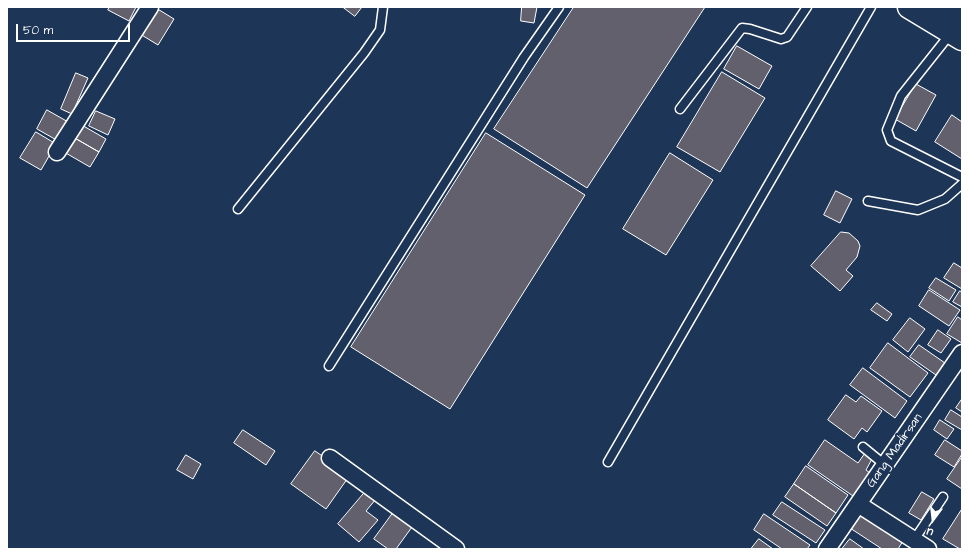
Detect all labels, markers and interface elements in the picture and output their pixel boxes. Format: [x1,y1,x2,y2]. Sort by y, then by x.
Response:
scale bar [18,16,132,42]
text: 50 m [23,22,53,39]
street label: Gang Madirsan [864,411,926,491]
north arrow [913,500,953,540]
text: U [925,524,935,540]

